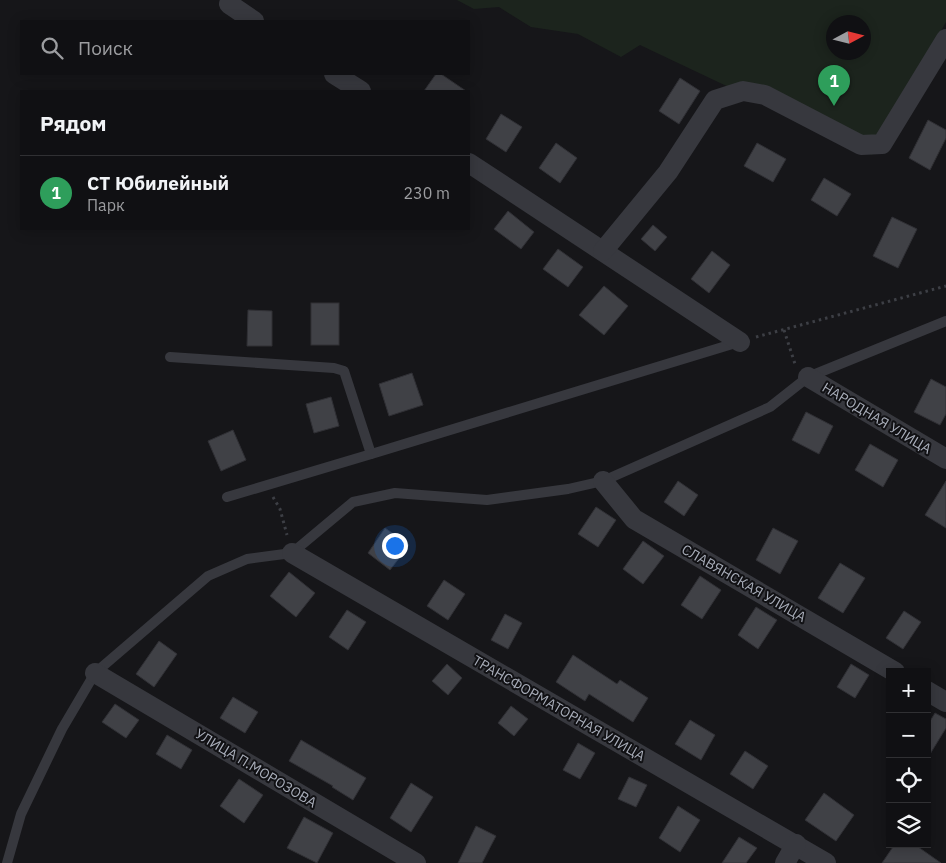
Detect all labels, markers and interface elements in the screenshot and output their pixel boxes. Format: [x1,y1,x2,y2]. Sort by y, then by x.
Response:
north arrow [826,15,871,60]
search box [20,20,470,75]
icon: search [38,34,66,62]
text: Поиск [78,36,133,60]
pin: 1 [818,65,850,106]
text: Рядом [40,109,107,137]
text: СТ Юбилейный [87,171,229,195]
text: 1 [51,183,61,203]
text: 230 m [403,183,450,203]
text: Парк [87,195,125,215]
street label: НАРОДНАЯ УЛИЦА [819,378,935,458]
your location [382,533,408,559]
street label: СЛАВЯНСКАЯ УЛИЦА [679,540,809,626]
street label: ТРАНСФОРМАТОРНАЯ УЛИЦА [469,651,649,765]
map controls [886,668,931,848]
button: + [886,668,931,713]
button: − [886,713,931,758]
street label: УЛИЦА П.МОРОЗОВА [192,725,320,811]
button: locate [886,758,931,803]
button: layers [886,803,931,848]

